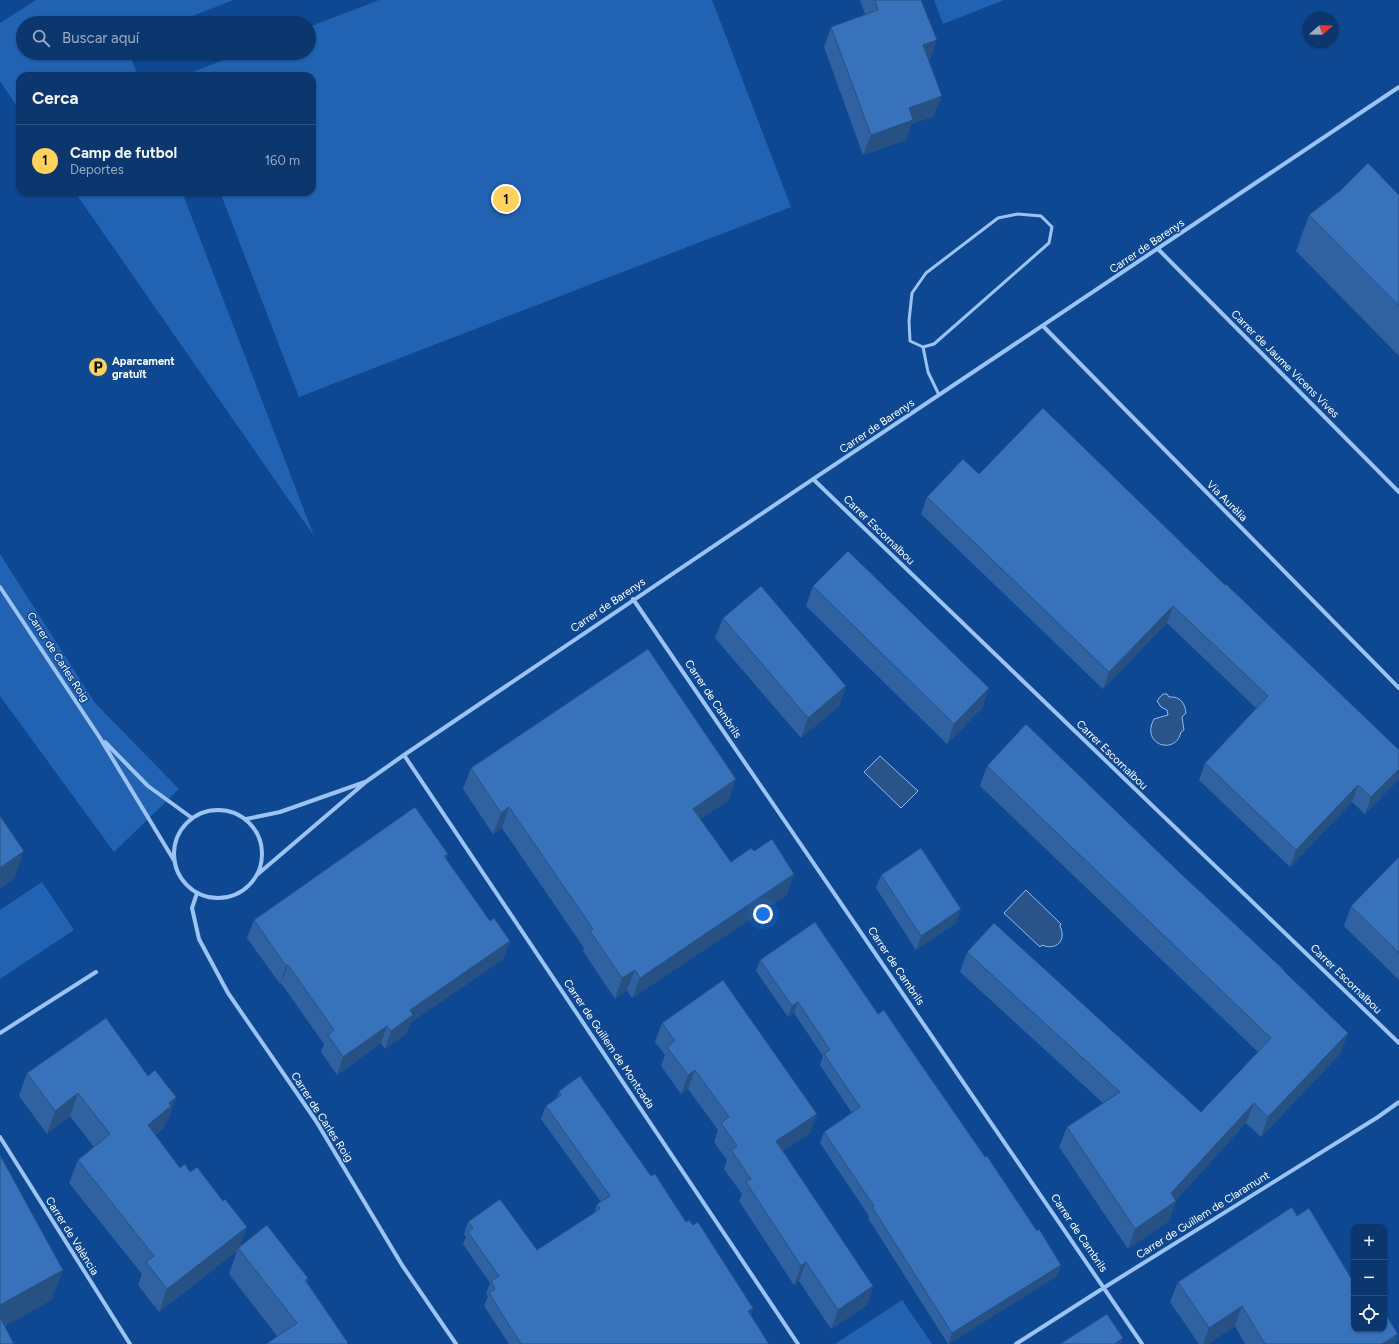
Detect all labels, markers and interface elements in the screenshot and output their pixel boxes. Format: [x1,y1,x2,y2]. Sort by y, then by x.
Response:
north arrow [1303,12,1339,48]
search box [16,16,316,60]
icon: search [30,27,52,49]
text: Buscar aquí [62,29,139,47]
text: Cerca [32,88,79,108]
text: Camp de futbol [70,144,177,162]
text: 1 [42,153,48,168]
text: 160 m [265,153,300,168]
text: Deportes [70,162,124,177]
pin: 1 [493,184,519,214]
street label: Carrer de Barenys [1107,216,1187,276]
street label: Carrer de Jaume Vicens Vives [1228,307,1342,421]
place label: Aparcament gratuït [112,355,175,381]
parking icon: Aparcament gratuït [87,356,109,378]
street label: Carrer de Barenys [837,396,917,456]
street label: Via Aurèlia [1204,478,1250,524]
street label: Carrer Escornalbou [841,493,917,567]
street label: Carrer de Barenys [568,575,648,635]
street label: Carrer de Carles Roig [24,610,92,704]
street label: Carrer de Cambrils [682,657,744,741]
street label: Carrer Escornalbou [1074,718,1150,792]
your location [753,904,773,924]
street label: Carrer de Cambrils [865,924,927,1008]
street label: Carrer Escornalbou [1308,942,1384,1016]
street label: Carrer de Guillem de Montcada [561,977,657,1111]
street label: Carrer de Carles Roig [288,1070,356,1164]
street label: Carrer de Guillem de Claramunt [1134,1168,1272,1262]
street label: Carrer de Cambrils [1048,1191,1110,1275]
street label: Carrer de València [43,1194,101,1278]
map controls [1351,1224,1387,1332]
button: + [1351,1224,1387,1260]
button: − [1351,1260,1387,1296]
button: locate [1351,1296,1387,1332]

